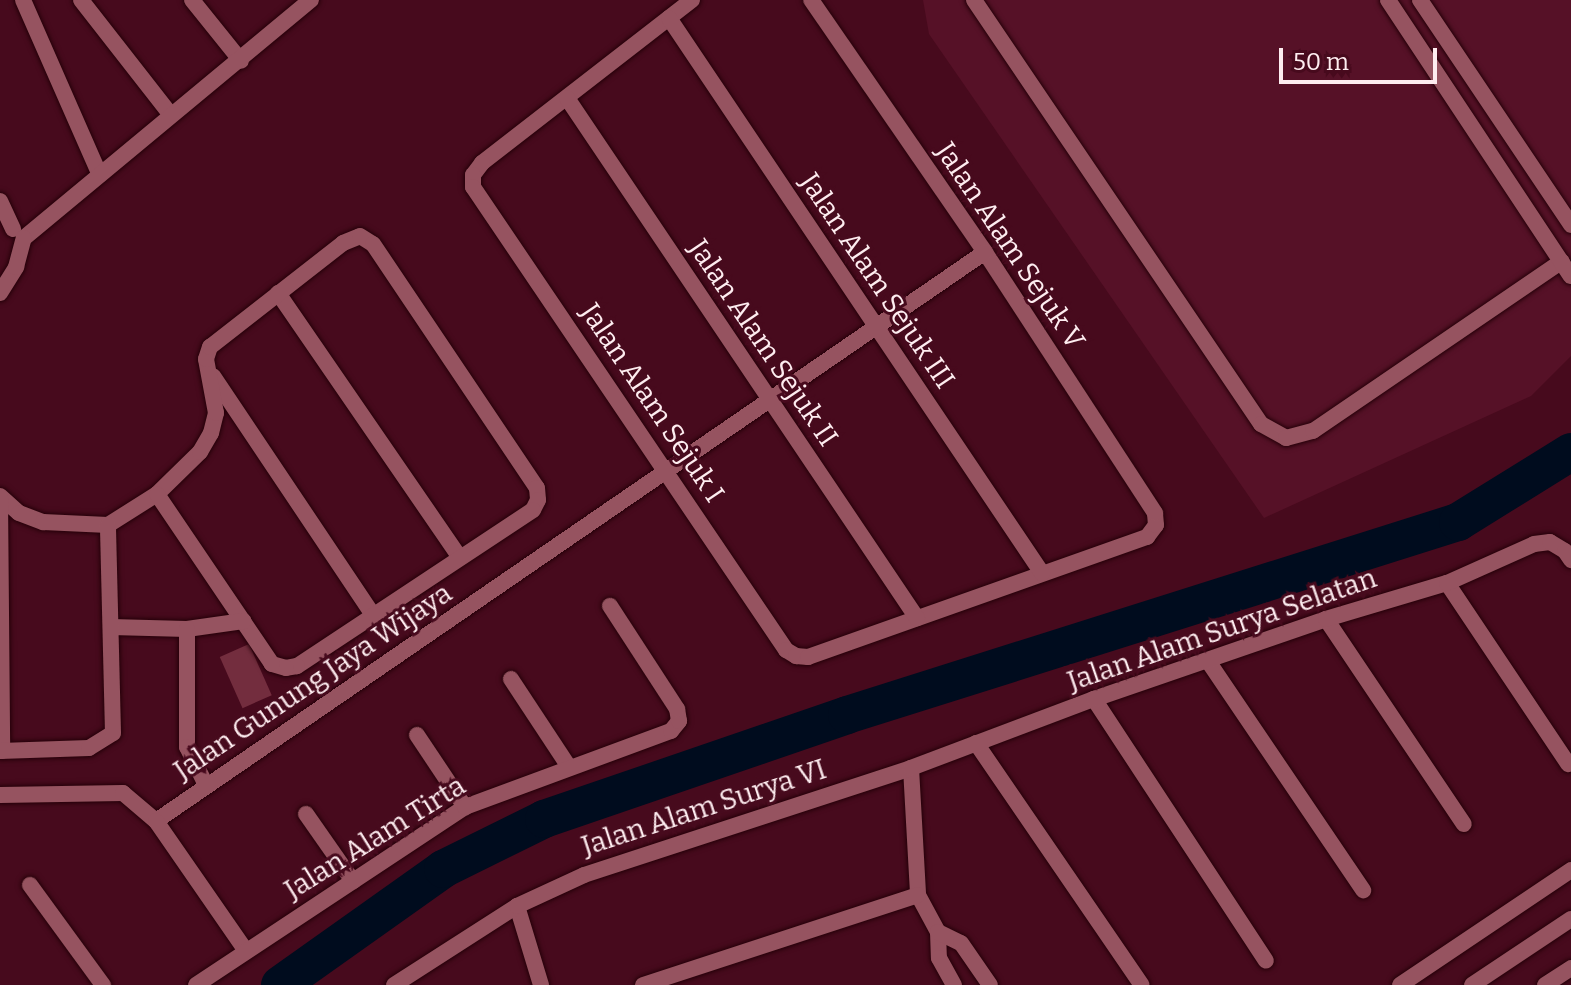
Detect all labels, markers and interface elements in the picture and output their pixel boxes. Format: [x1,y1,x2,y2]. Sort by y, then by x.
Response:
scale bar [1283,32,1441,82]
text: 50 m [1293,48,1349,76]
street label: Jalan Alam Sejuk V [928,136,1092,356]
street label: Jalan Alam Sejuk III [793,167,961,395]
street label: Jalan Alam Sejuk II [681,233,845,453]
street label: Jalan Alam Sejuk I [573,297,731,509]
street label: Jalan Alam Surya Selatan [1063,561,1381,699]
street label: Jalan Gunung Jaya Wijaya [168,576,458,788]
street label: Jalan Alam Surya VI [577,753,831,863]
street label: Jalan Alam Tirta [278,769,472,907]

